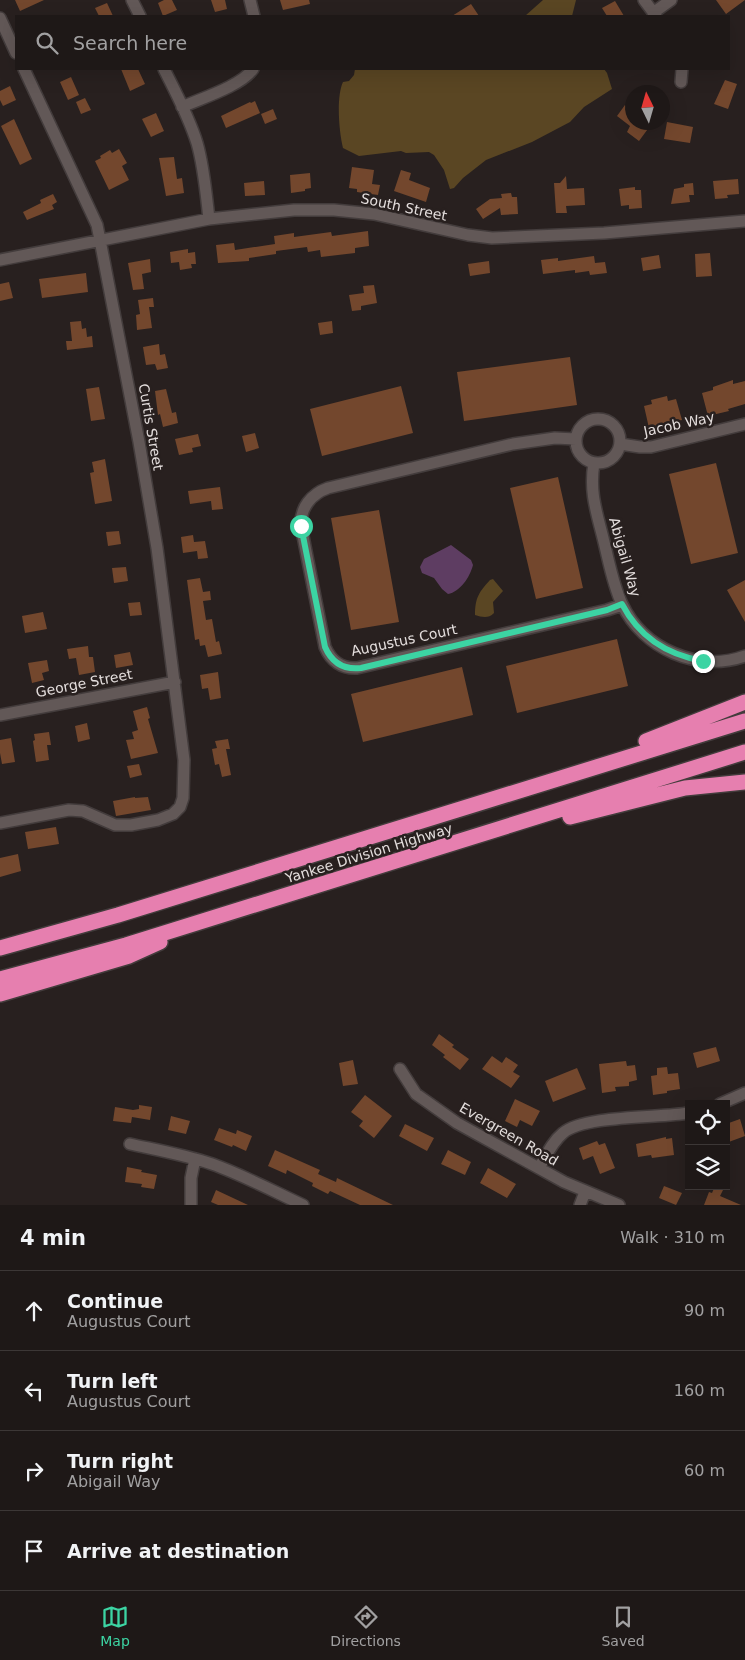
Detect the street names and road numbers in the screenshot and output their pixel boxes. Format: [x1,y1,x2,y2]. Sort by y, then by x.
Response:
street label: South Street [359,190,449,224]
street label: Curtis Street [135,382,167,472]
street label: Jacob Way [641,409,716,440]
street label: Abigail Way [606,515,644,599]
street label: Augustus Court [349,621,459,659]
street label: George Street [34,666,134,700]
street label: Yankee Division Highway [283,820,454,886]
street label: Evergreen Road [457,1099,561,1169]

